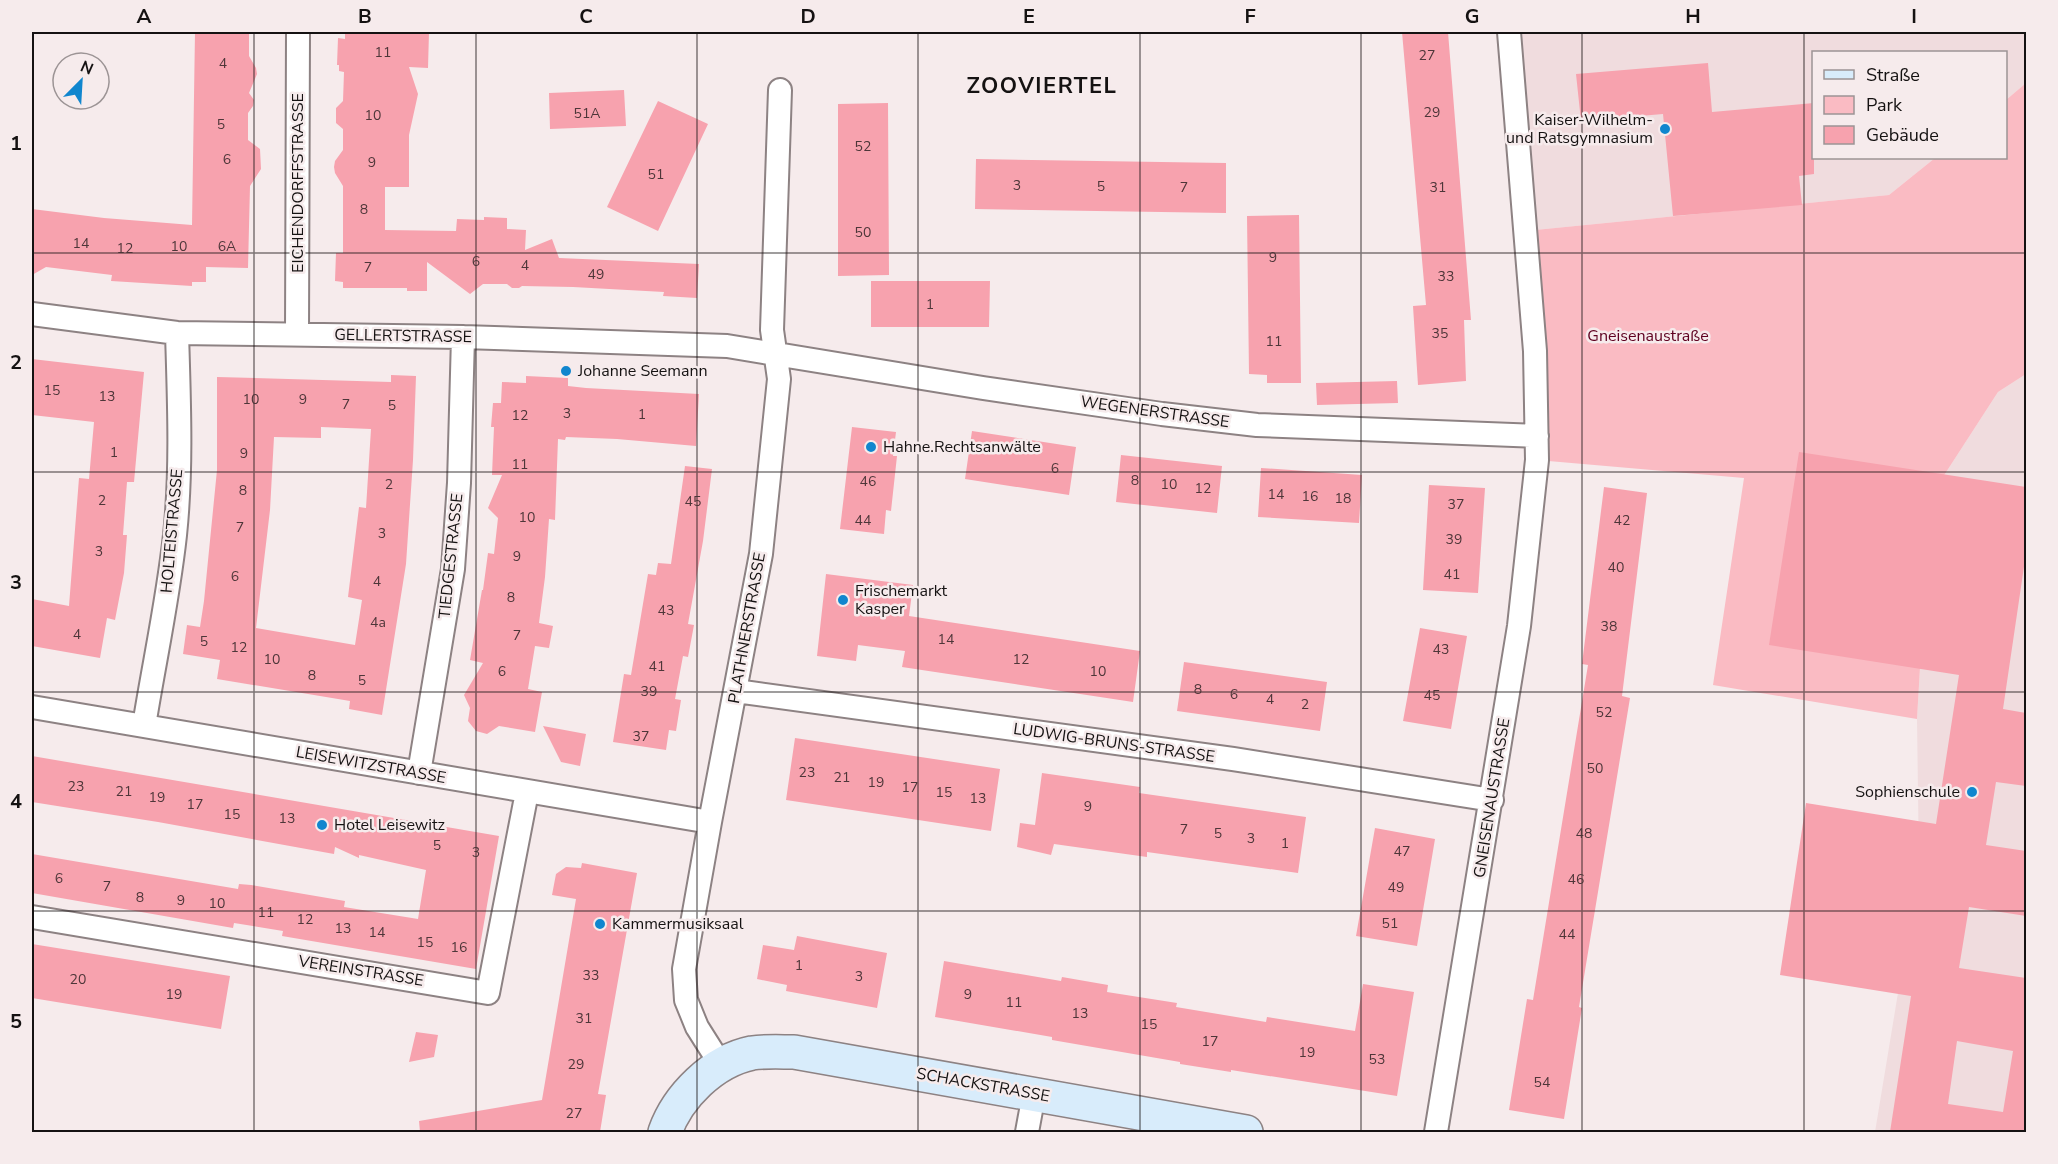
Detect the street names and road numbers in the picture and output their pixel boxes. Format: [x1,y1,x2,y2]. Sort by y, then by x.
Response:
street label: EICHENDORFFSTRASSE [287,93,309,273]
street label: GELLERTSTRASSE [334,324,472,348]
street label: WEGENERSTRASSE [1079,391,1231,433]
street label: HOLTEISTRASSE [156,468,188,594]
street label: TIEDGESTRASSE [433,492,469,620]
street label: PLATHNERSTRASSE [723,551,771,705]
street label: GNEISENAUSTRASSE [1469,717,1515,879]
street label: LUDWIG-BRUNS-STRASSE [1012,718,1216,768]
street label: LEISEWITZSTRASSE [294,741,448,789]
street label: VEREINSTRASSE [296,950,425,992]
street label: SCHACKSTRASSE [915,1062,1051,1108]

